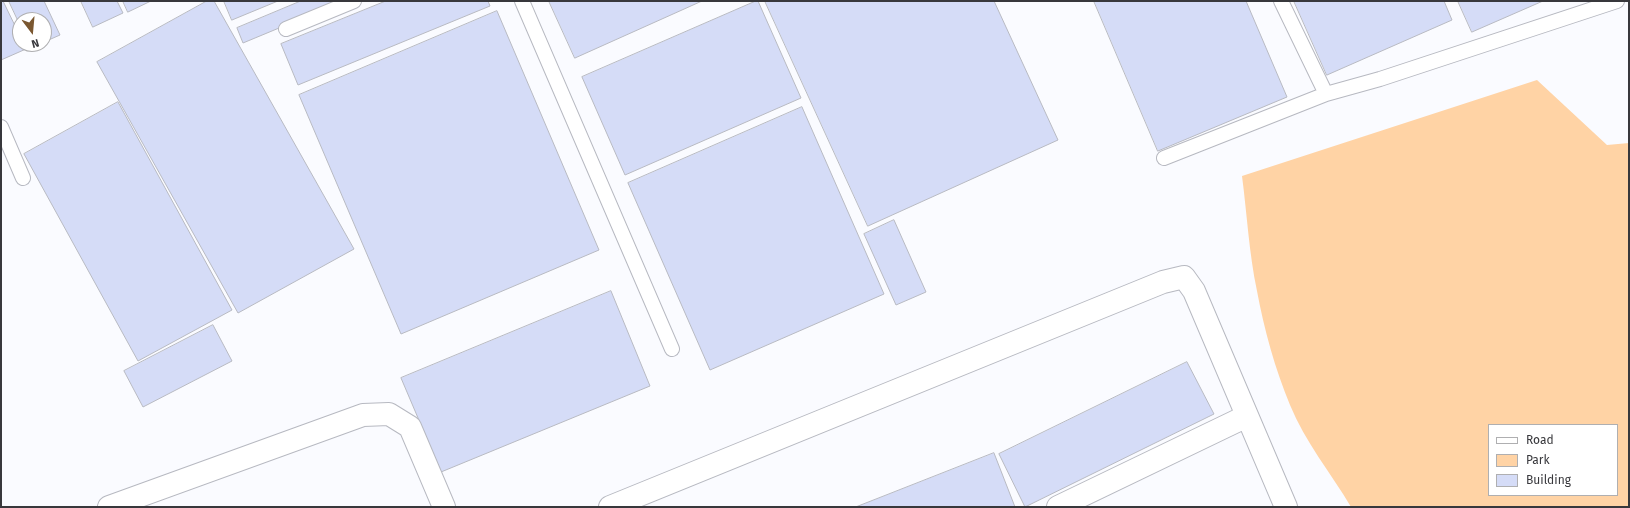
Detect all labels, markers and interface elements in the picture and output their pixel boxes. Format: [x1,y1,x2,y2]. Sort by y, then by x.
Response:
north arrow [12,12,52,52]
text: N [30,36,40,50]
legend [1488,424,1618,496]
text: Road [1526,433,1554,447]
text: Park [1526,453,1550,467]
text: Building [1526,473,1571,487]

